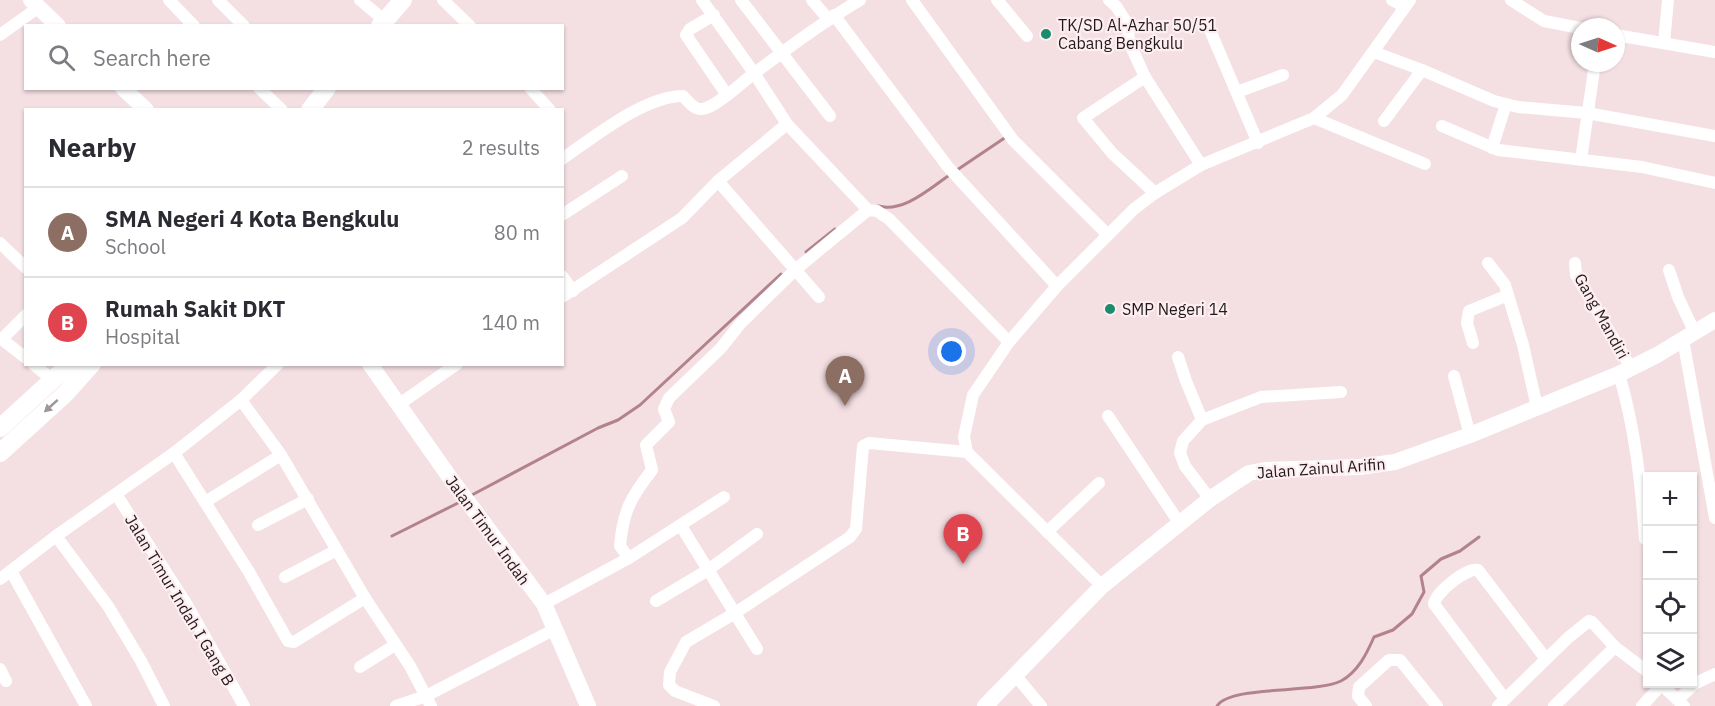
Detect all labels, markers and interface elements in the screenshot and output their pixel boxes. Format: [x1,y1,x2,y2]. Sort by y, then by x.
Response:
place label: TK/SD Al-Azhar 50/51 Cabang Bengkulu [1058,15,1217,53]
north arrow [1571,18,1625,72]
search box [24,24,564,90]
marker: TK/SD Al-Azhar 50/51 Cabang Bengkulu [1039,27,1053,41]
icon: search [45,41,78,74]
text: Search here [93,43,211,72]
text: Nearby [48,130,136,164]
text: 2 results [462,134,540,161]
text: SMA Negeri 4 Kota Bengkulu [105,204,399,233]
text: A [61,219,74,246]
text: 80 m [494,219,540,246]
text: School [105,233,166,260]
street label: Gang Mandiri [1570,270,1634,362]
text: Rumah Sakit DKT [105,294,285,323]
place label: SMP Negeri 14 [1122,299,1228,319]
marker: SMP Negeri 14 [1103,302,1117,316]
text: B [61,309,74,336]
text: 140 m [482,309,540,336]
text: Hospital [105,323,180,350]
your location [937,337,966,366]
pin: A [826,356,864,406]
one-way arrow [44,399,59,412]
street label: Jalan Zainul Arifin [1256,454,1386,482]
street label: Jalan Timur Indah [441,471,535,589]
map controls [1643,472,1697,688]
button: + [1643,472,1697,526]
street label: Jalan Timur Indah I Gang B [121,511,239,689]
pin: B [944,514,982,564]
button: − [1643,526,1697,580]
button: locate [1643,580,1697,634]
button: layers [1643,634,1697,688]

